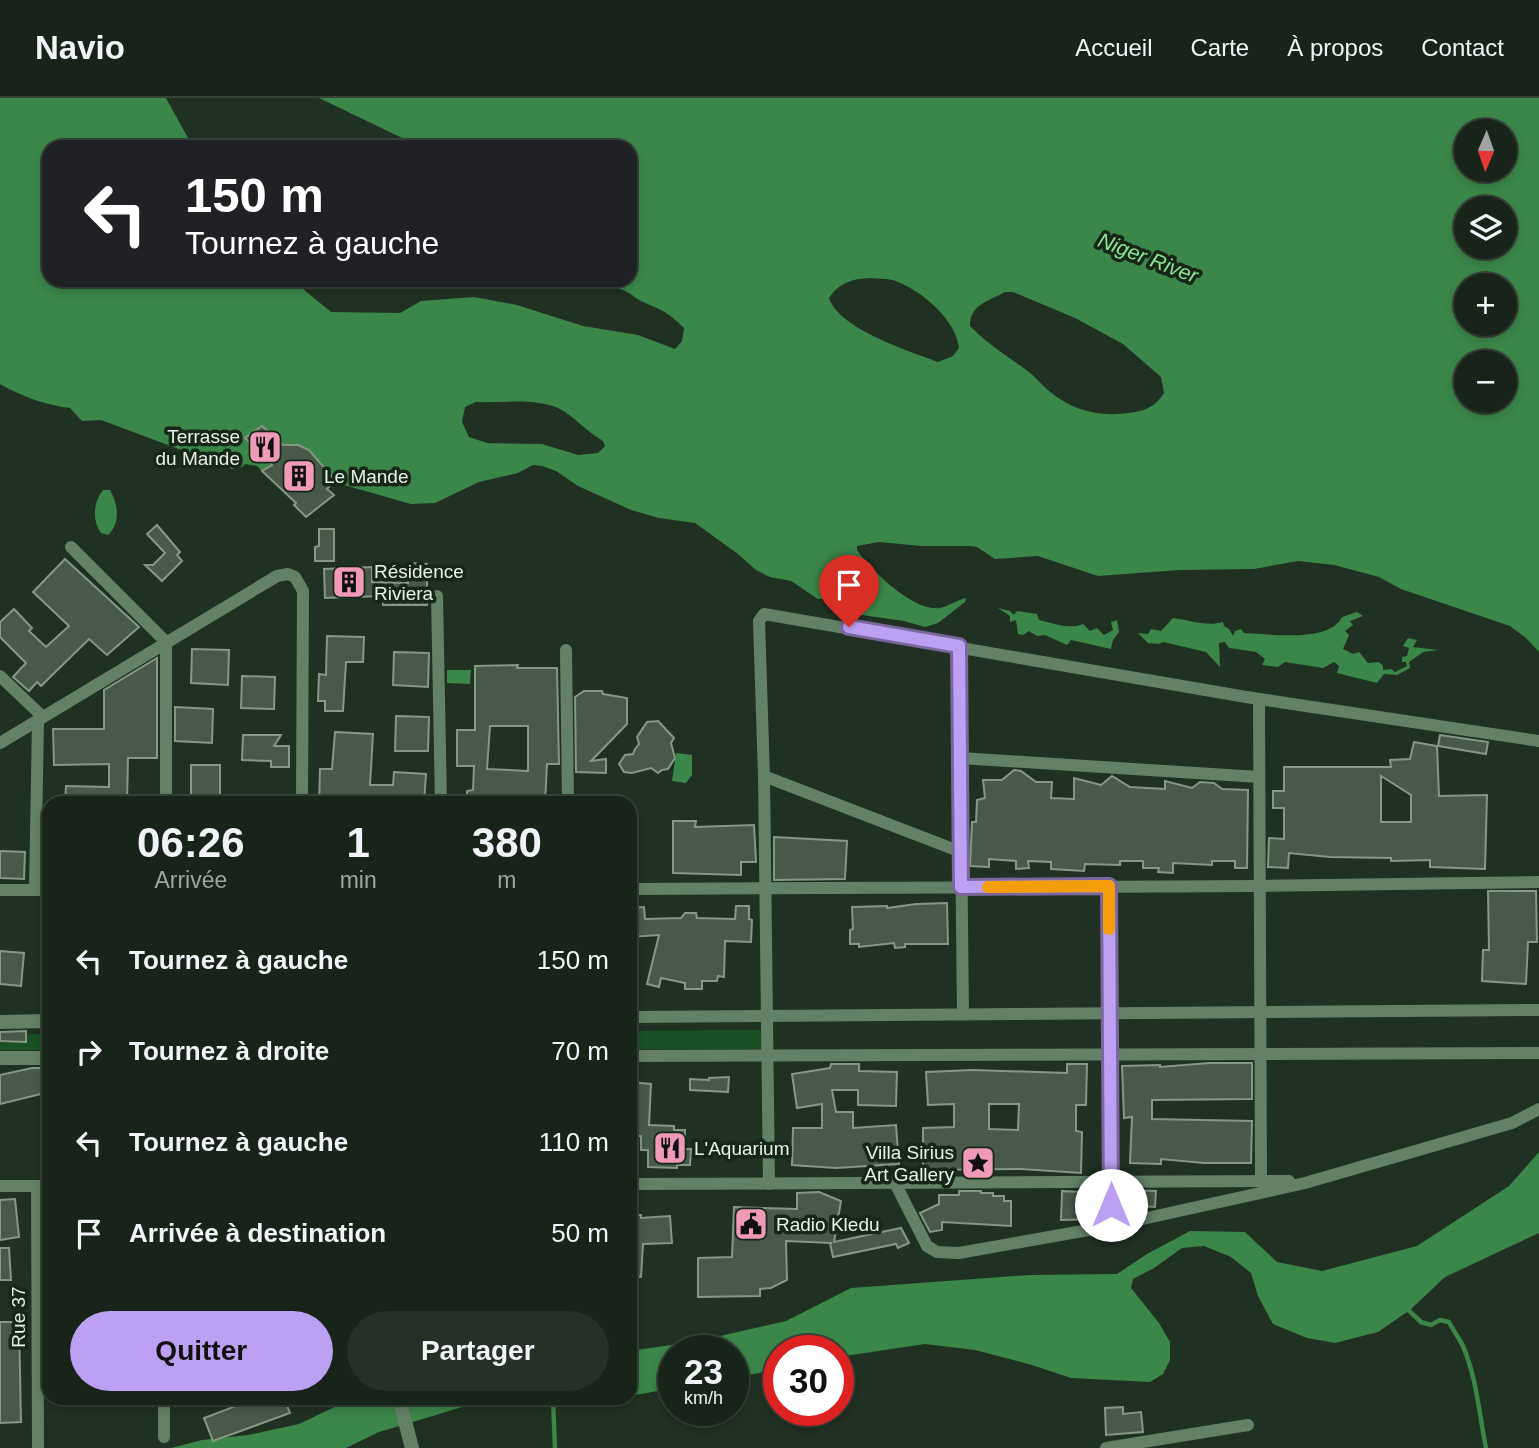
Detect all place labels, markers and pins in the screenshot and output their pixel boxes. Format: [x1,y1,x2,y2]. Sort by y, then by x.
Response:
place label: Terrasse du Mande [155,426,240,469]
restaurant icon: Terrasse du Mande [246,428,284,466]
building icon: Le Mande [280,457,318,495]
place label: Le Mande [324,466,409,487]
pin [819,555,879,627]
place label: Résidence Riviera [374,561,464,604]
building icon: Résidence Riviera [330,563,368,601]
restaurant icon: L'Aquarium [651,1129,689,1167]
place label: L'Aquarium [694,1138,790,1159]
place label: Villa Sirius Art Gallery [864,1142,954,1185]
place icon: Villa Sirius Art Gallery [959,1144,997,1182]
public building icon: Radio Kledu [732,1205,770,1243]
place label: Radio Kledu [776,1214,880,1235]

